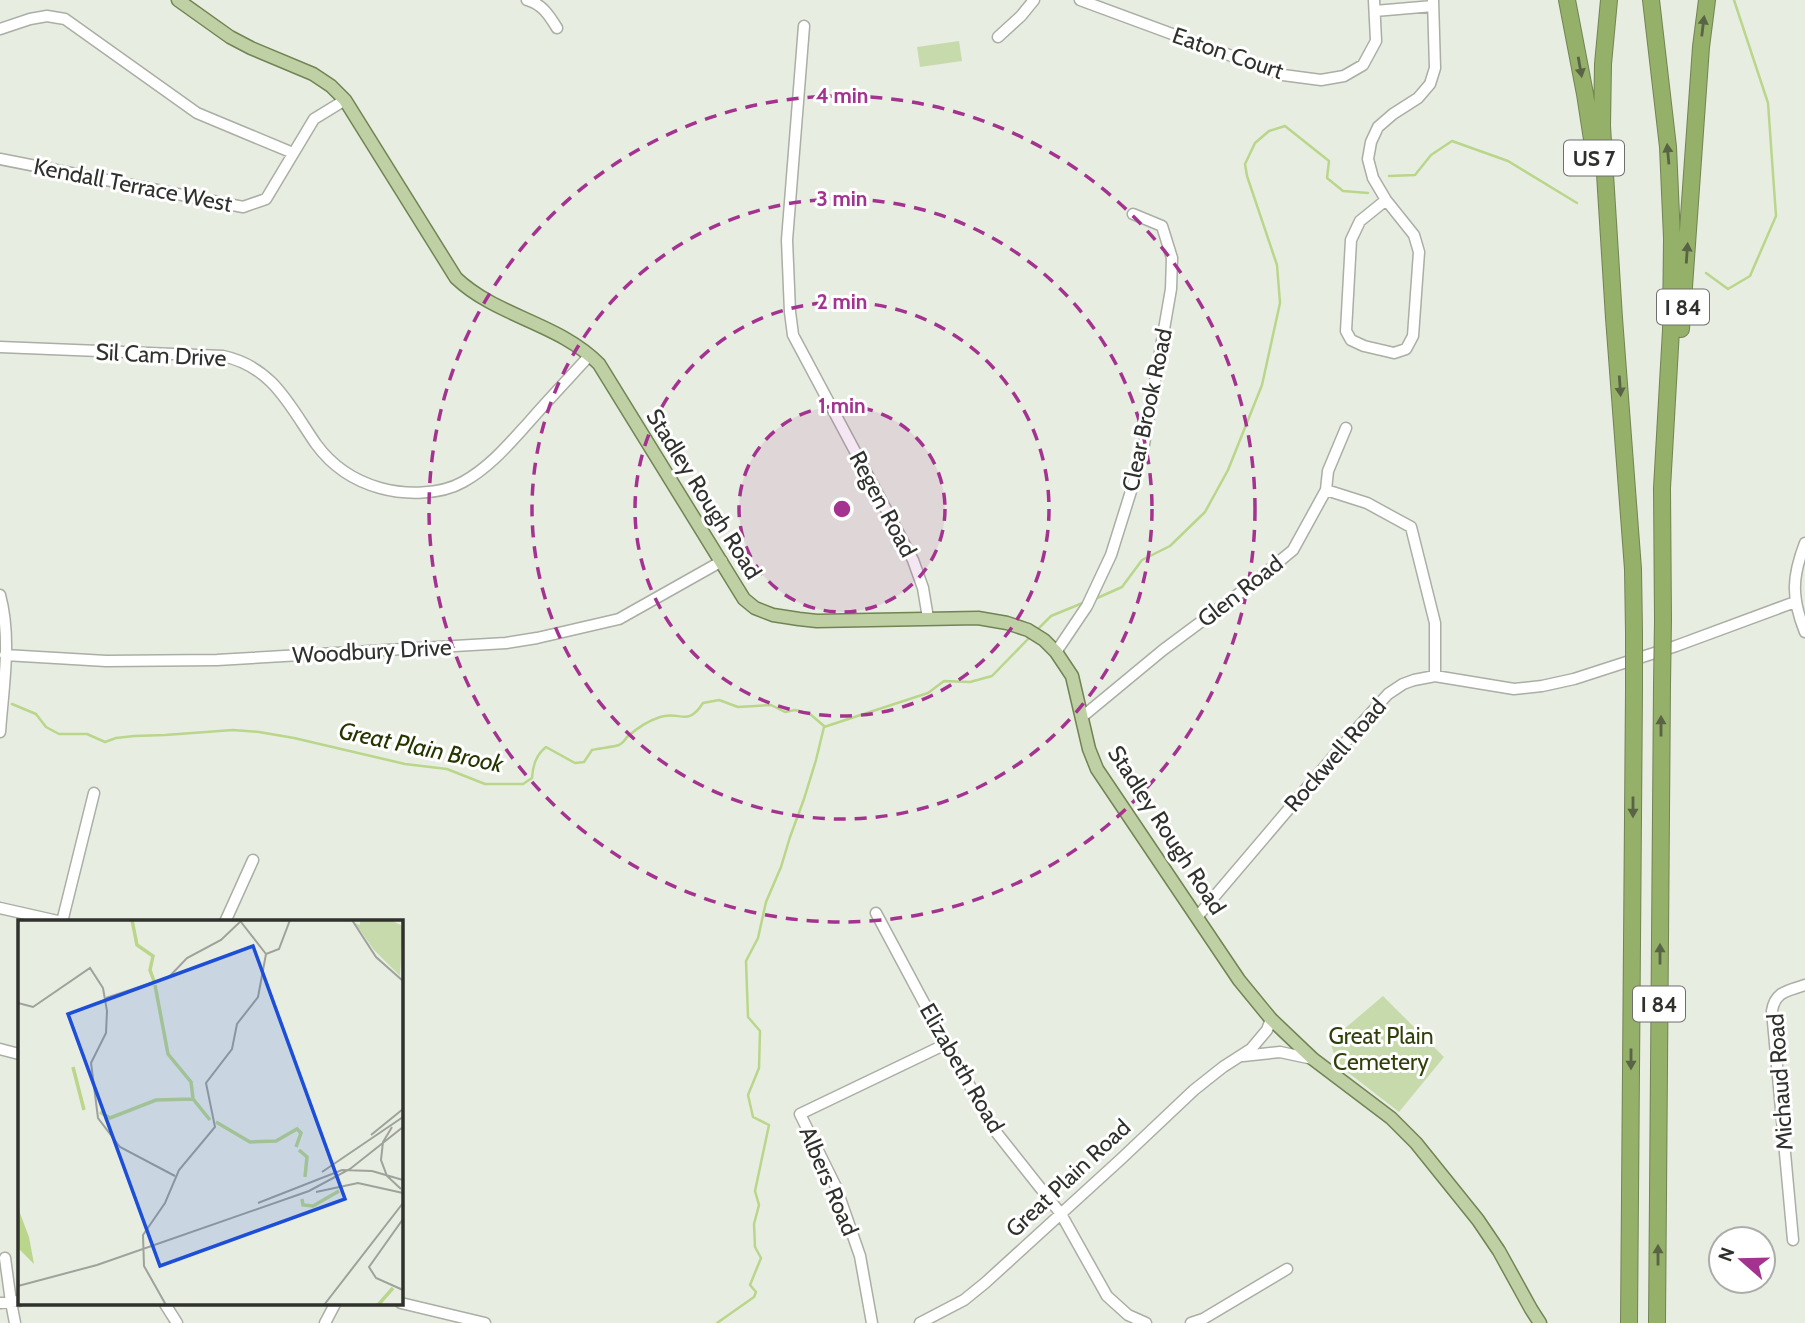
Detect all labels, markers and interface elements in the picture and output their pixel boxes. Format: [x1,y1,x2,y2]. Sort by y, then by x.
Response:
one-way arrow [1698,15,1709,37]
street label: Eaton Court [1169,21,1287,85]
one-way arrow [1575,56,1586,78]
text: 4 min [816,83,868,108]
road number: US 7 [1564,140,1624,176]
one-way arrow [1662,143,1673,165]
street label: Kendall Terrace West [31,152,235,218]
text: 3 min [817,186,867,211]
one-way arrow [1681,241,1692,263]
text: 2 min [817,289,867,314]
road number: I 84 [1657,290,1709,324]
street label: Clear Brook Road [1116,326,1178,494]
street label: Sil Cam Drive [95,338,227,372]
one-way arrow [1615,375,1626,397]
text: 1 min [818,393,866,418]
street label: Stadley Rough Road [640,404,768,584]
street label: Regen Road [843,446,923,562]
centre of rings [830,497,854,521]
street label: Glen Road [1192,549,1288,633]
street label: Woodbury Drive [292,633,453,669]
street label: Rockwell Road [1278,693,1392,817]
water label: Great Plain Brook [336,715,507,779]
one-way arrow [1656,715,1667,737]
street label: Stadley Rough Road [1102,740,1232,920]
one-way arrow [1627,797,1639,819]
inset map [18,920,402,1306]
one-way arrow [1654,943,1666,965]
road number: I 84 [1633,986,1685,1021]
street label: Elizabeth Road [914,998,1010,1138]
street label: Michaud Road [1761,1013,1799,1151]
park label: Great Plain Cemetery [1328,1022,1434,1076]
one-way arrow [1625,1049,1637,1071]
street label: Great Plain Road [1000,1113,1136,1243]
street label: Albers Road [793,1122,865,1240]
north arrow [1707,1225,1777,1295]
one-way arrow [1652,1244,1664,1266]
text: N [1713,1244,1740,1265]

